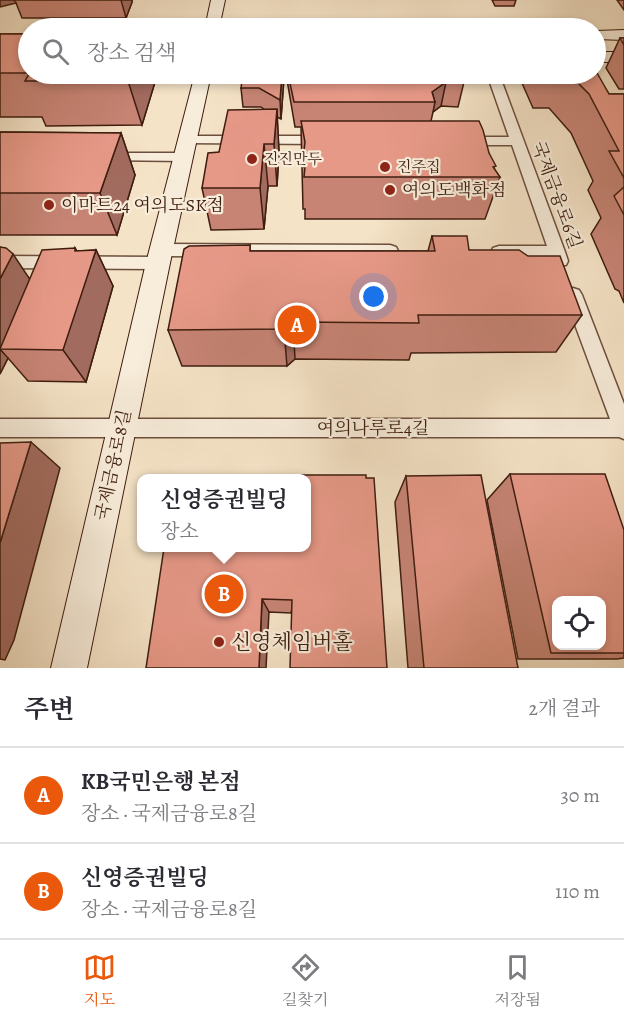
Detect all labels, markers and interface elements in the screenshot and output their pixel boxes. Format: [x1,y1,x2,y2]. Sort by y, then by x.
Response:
search box [18,18,606,84]
icon: search [39,35,72,68]
text: 장소 검색 [87,38,176,68]
street label: 국제금융로6길 [526,138,588,252]
place label: 진진만두 [264,149,322,169]
marker: 진진만두 [245,152,259,166]
place label: 진주집 [397,157,440,177]
marker: 진주집 [378,160,392,174]
place label: 여의도백화점 [402,178,506,202]
marker: 여의도백화점 [383,183,397,197]
place label: 이마트24 여의도SK점 [61,193,224,217]
marker: 이마트24 여의도SK점 [42,198,56,212]
your location [359,282,388,311]
pin: A [278,302,316,348]
street label: 국제금융로8길 [90,407,136,523]
street label: 여의나루로4길 [317,416,429,440]
popup [137,474,311,552]
text: 신영증권빌딩 [160,485,288,515]
text: 장소 [160,518,199,545]
pin: B [204,572,244,616]
map controls [552,596,606,650]
button: locate [552,596,606,650]
place label: 신영체임버홀 [231,628,353,656]
marker: 신영체임버홀 [212,635,226,649]
text: 주변 [24,692,74,727]
text: 2개 결과 [529,695,600,722]
text: KB국민은행 본점 [81,767,241,797]
text: A [37,782,50,809]
text: 30 m [560,782,600,809]
text: 장소 · 국제금융로8길 [81,800,257,827]
text: 신영증권빌딩 [81,863,209,893]
text: B [37,878,50,905]
text: 110 m [555,878,600,905]
text: 장소 · 국제금융로8길 [81,896,257,923]
tab: 지도 [83,951,116,1011]
tab: 길찾기 [282,951,328,1011]
tab: 저장됨 [495,951,541,1011]

